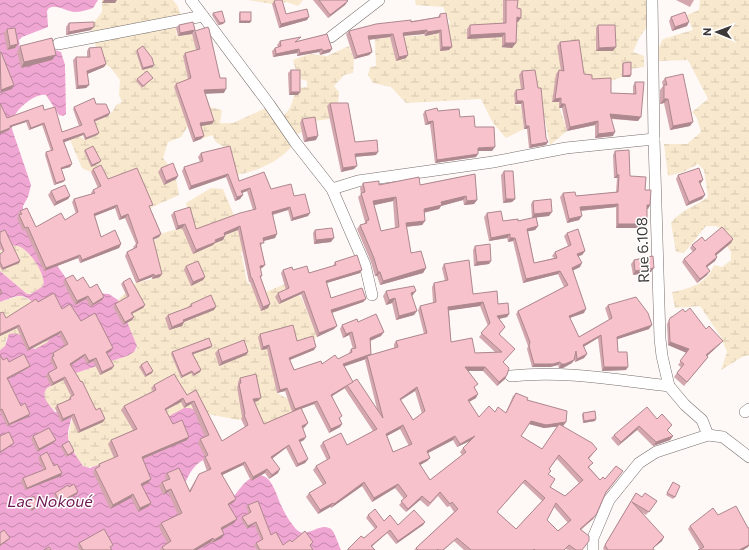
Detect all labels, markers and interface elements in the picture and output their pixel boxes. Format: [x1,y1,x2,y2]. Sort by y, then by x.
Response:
north arrow [697,12,737,52]
text: N [700,28,713,36]
street label: Rue 6.108 [632,217,652,283]
water label: Lac Nokoué [7,491,93,510]

